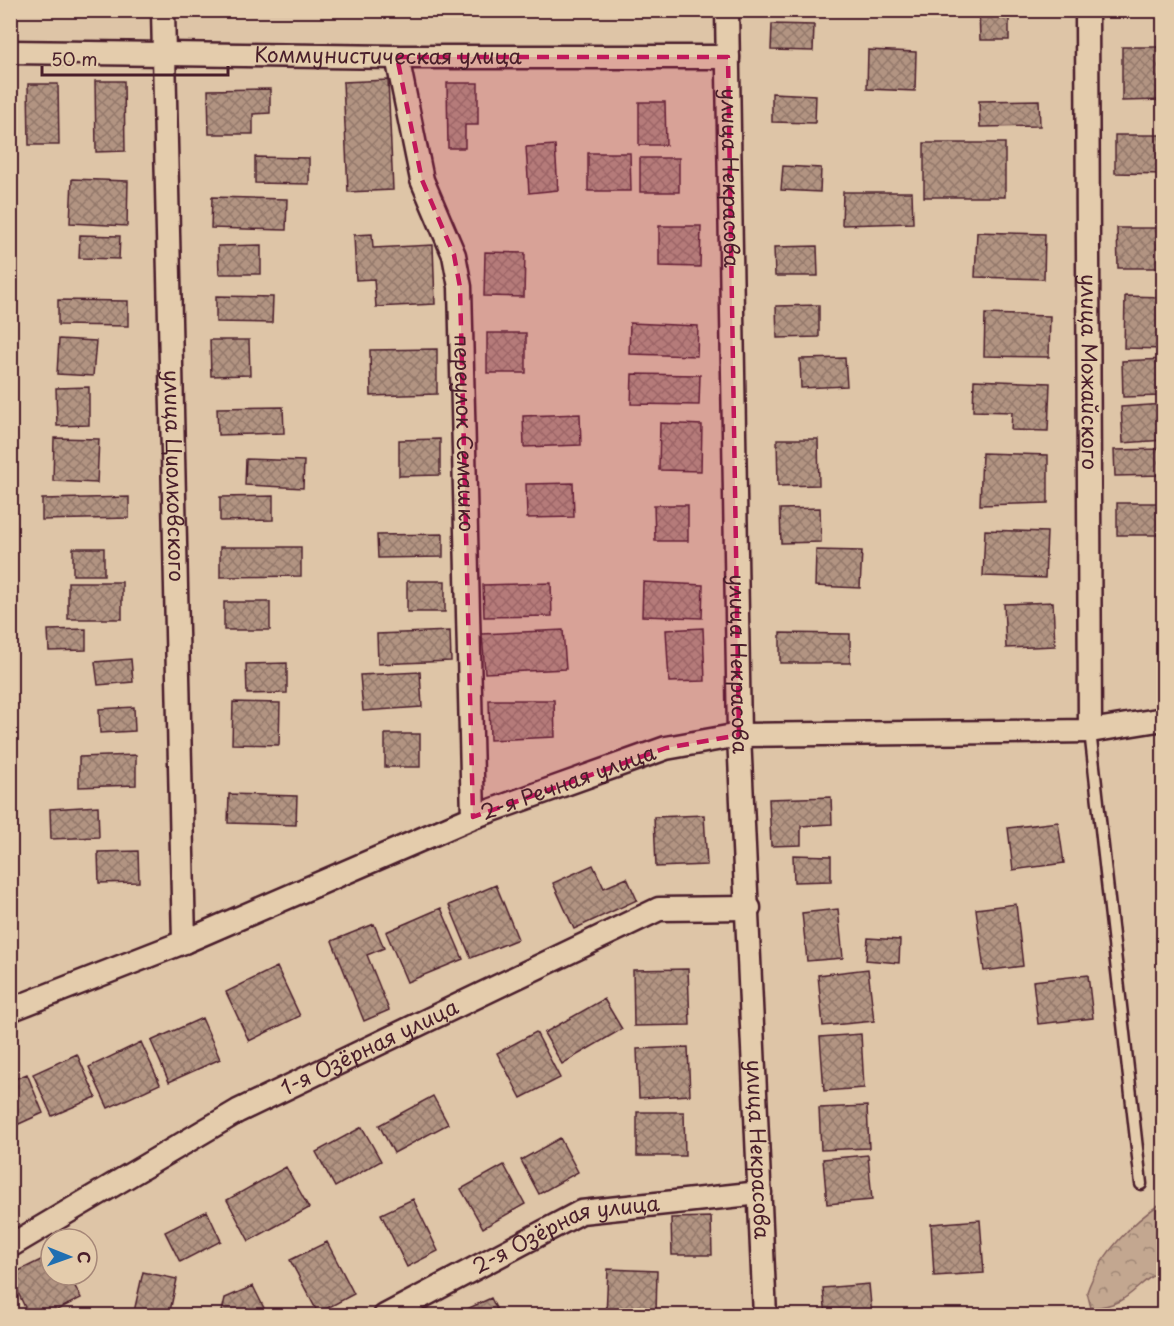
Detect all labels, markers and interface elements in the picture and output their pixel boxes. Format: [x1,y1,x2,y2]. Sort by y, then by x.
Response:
street label: Коммунистическая улица [254,37,522,71]
scale bar [42,39,228,77]
text: 50 m [51,45,98,72]
street label: улица Некрасова [714,88,749,268]
street label: улица Можайского [1074,274,1107,470]
street label: переулок Семашко [447,334,484,532]
street label: улица Циолковского [157,369,194,582]
street label: улица Некрасова [722,574,758,754]
street label: 2-я Речная улица [476,735,661,827]
street label: 1-я Озёрная улица [274,989,464,1102]
street label: улица Некрасова [740,1059,780,1240]
street label: 2-я Озёрная улица [466,1186,662,1281]
north arrow [39,1227,99,1287]
text: С [73,1251,97,1264]

